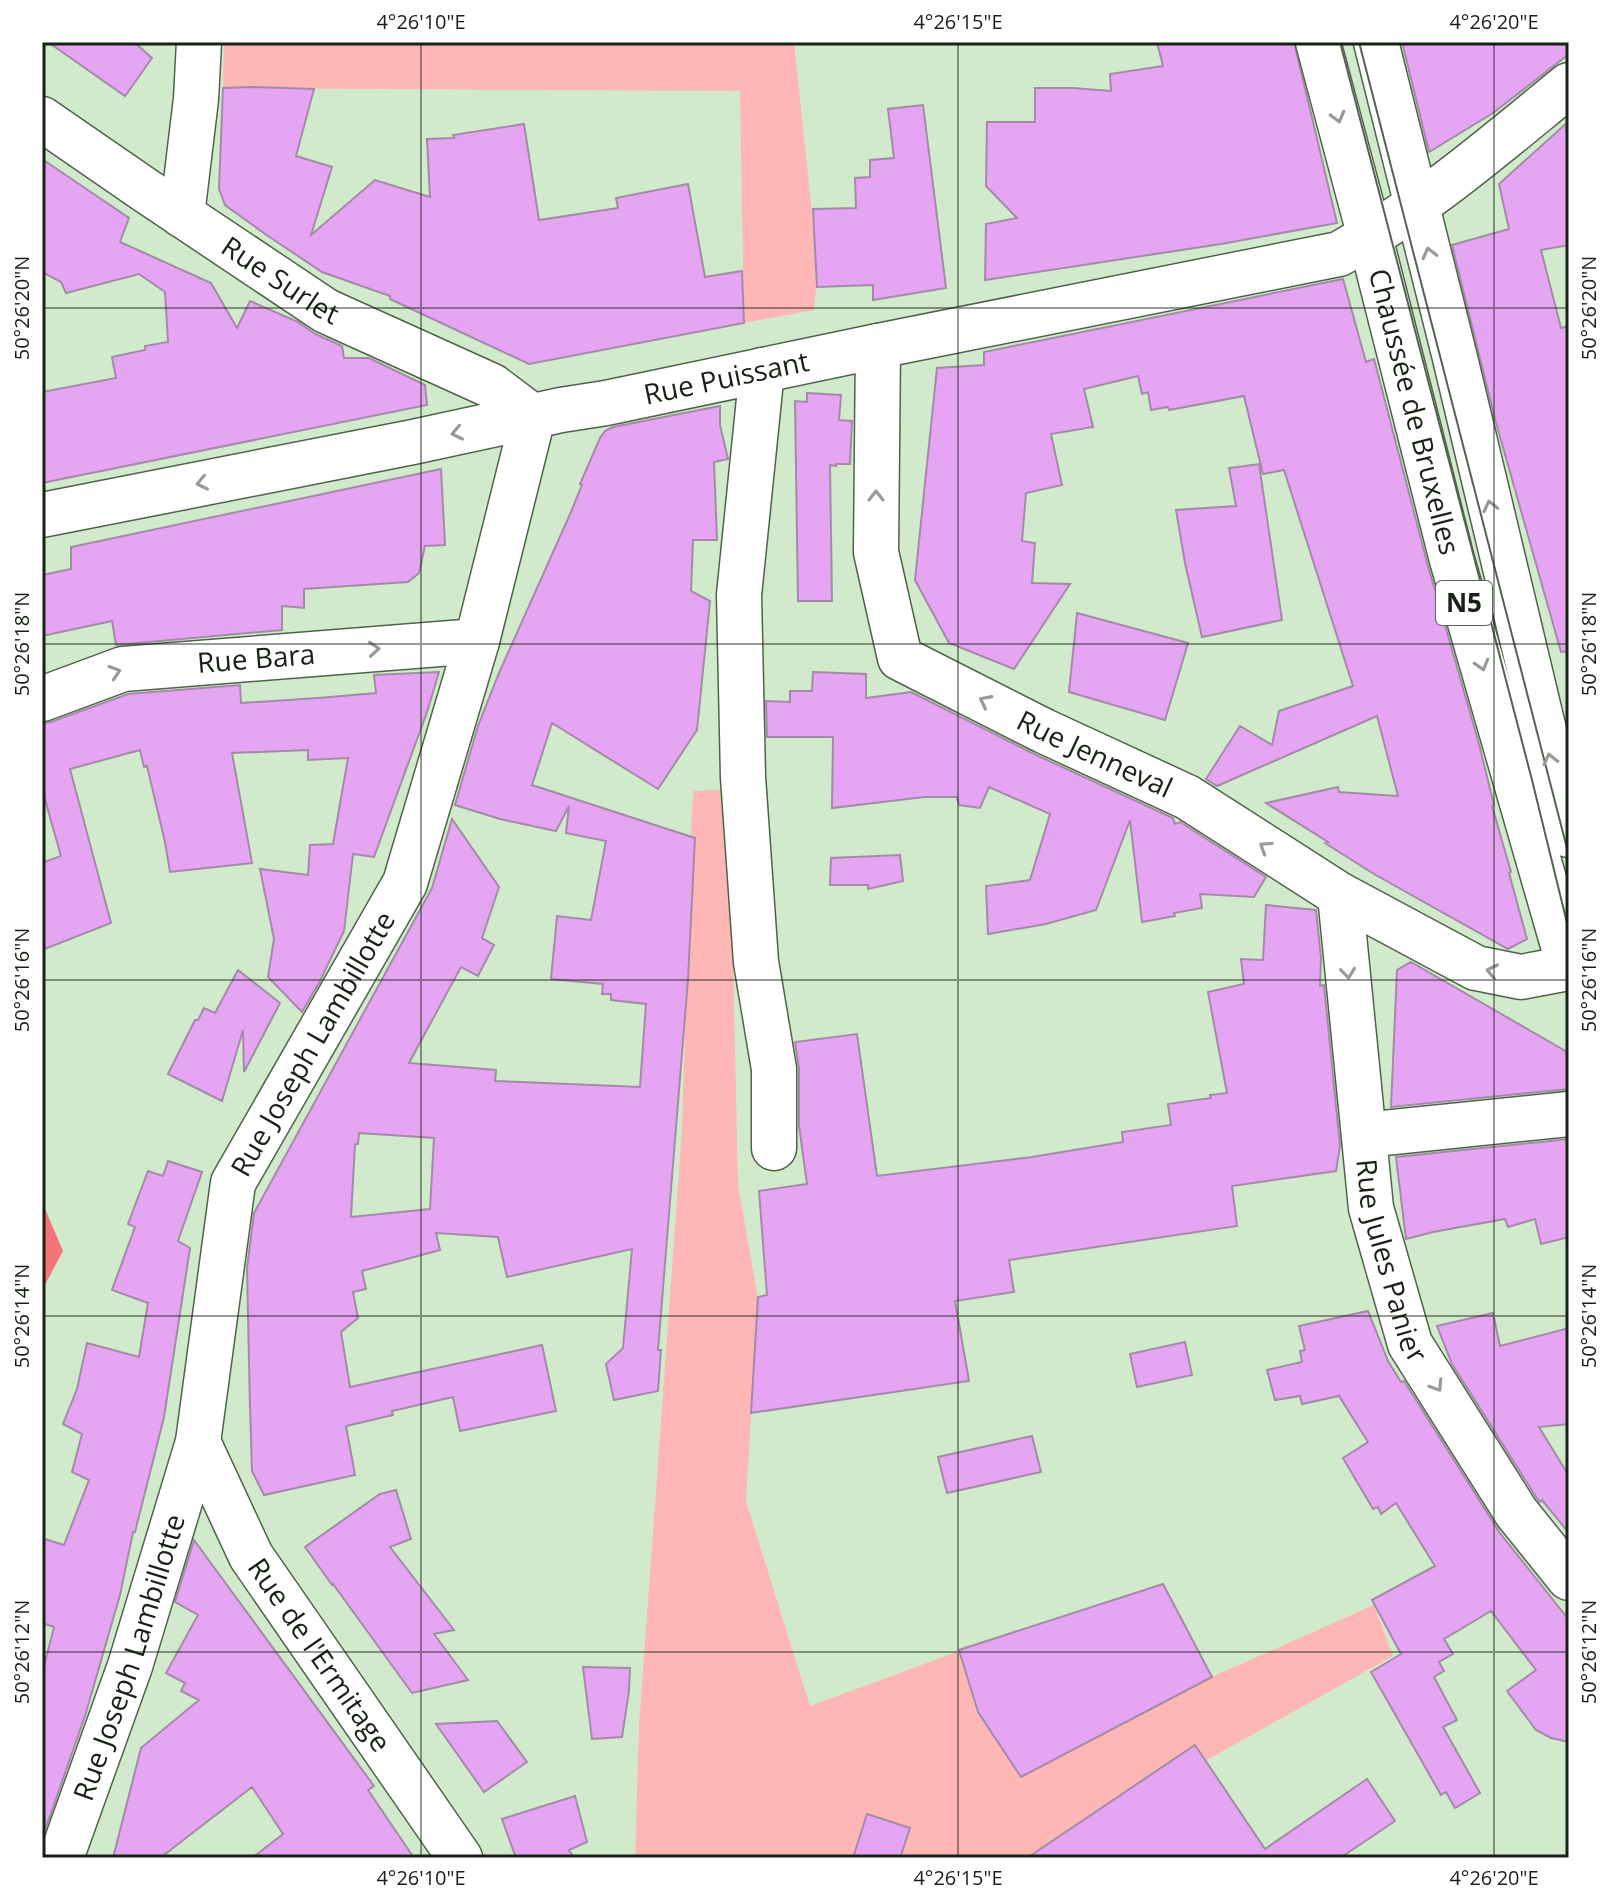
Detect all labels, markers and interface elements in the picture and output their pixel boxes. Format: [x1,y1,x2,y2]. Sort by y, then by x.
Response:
text: 4°26'10"E [376,8,466,35]
text: 4°26'15"E [913,8,1003,35]
text: 4°26'20"E [1449,8,1539,35]
one-way arrow [1329,110,1346,124]
street label: Rue Surlet [215,227,345,332]
one-way arrow [1421,247,1438,261]
text: 50°26'20"N [8,256,35,360]
text: 50°26'20"N [1575,256,1602,360]
street label: Chaussée de Bruxelles [1361,264,1470,558]
street label: Rue Puissant [640,341,812,413]
one-way arrow [450,423,463,440]
one-way arrow [195,474,209,491]
one-way arrow [868,489,885,502]
one-way arrow [1482,500,1499,513]
road number: N5 [1436,581,1492,625]
text: 50°26'18"N [8,592,35,696]
text: 50°26'18"N [1575,592,1602,696]
street label: Rue Bara [196,634,317,681]
one-way arrow [368,641,381,658]
one-way arrow [1473,657,1489,671]
one-way arrow [107,666,121,682]
one-way arrow [979,696,994,711]
street label: Rue Jenneval [1011,701,1179,806]
one-way arrow [1542,753,1559,766]
one-way arrow [1259,842,1274,857]
street label: Rue Joseph Lambillotte [221,904,403,1183]
text: 50°26'16"N [8,928,35,1032]
text: 50°26'16"N [1575,928,1602,1032]
one-way arrow [1486,963,1500,980]
one-way arrow [1339,967,1356,980]
street label: Rue Jules Panier [1348,1157,1437,1370]
text: 50°26'14"N [8,1264,35,1368]
text: 50°26'14"N [1575,1264,1602,1368]
one-way arrow [1427,1378,1442,1392]
street label: Rue Joseph Lambillotte [63,1509,193,1806]
street label: Rue de l'Ermitage [240,1550,401,1759]
text: 50°26'12"N [8,1600,35,1704]
text: 50°26'12"N [1575,1600,1602,1704]
text: 4°26'10"E [376,1864,466,1891]
text: 4°26'15"E [913,1864,1003,1891]
text: 4°26'20"E [1449,1864,1539,1891]

